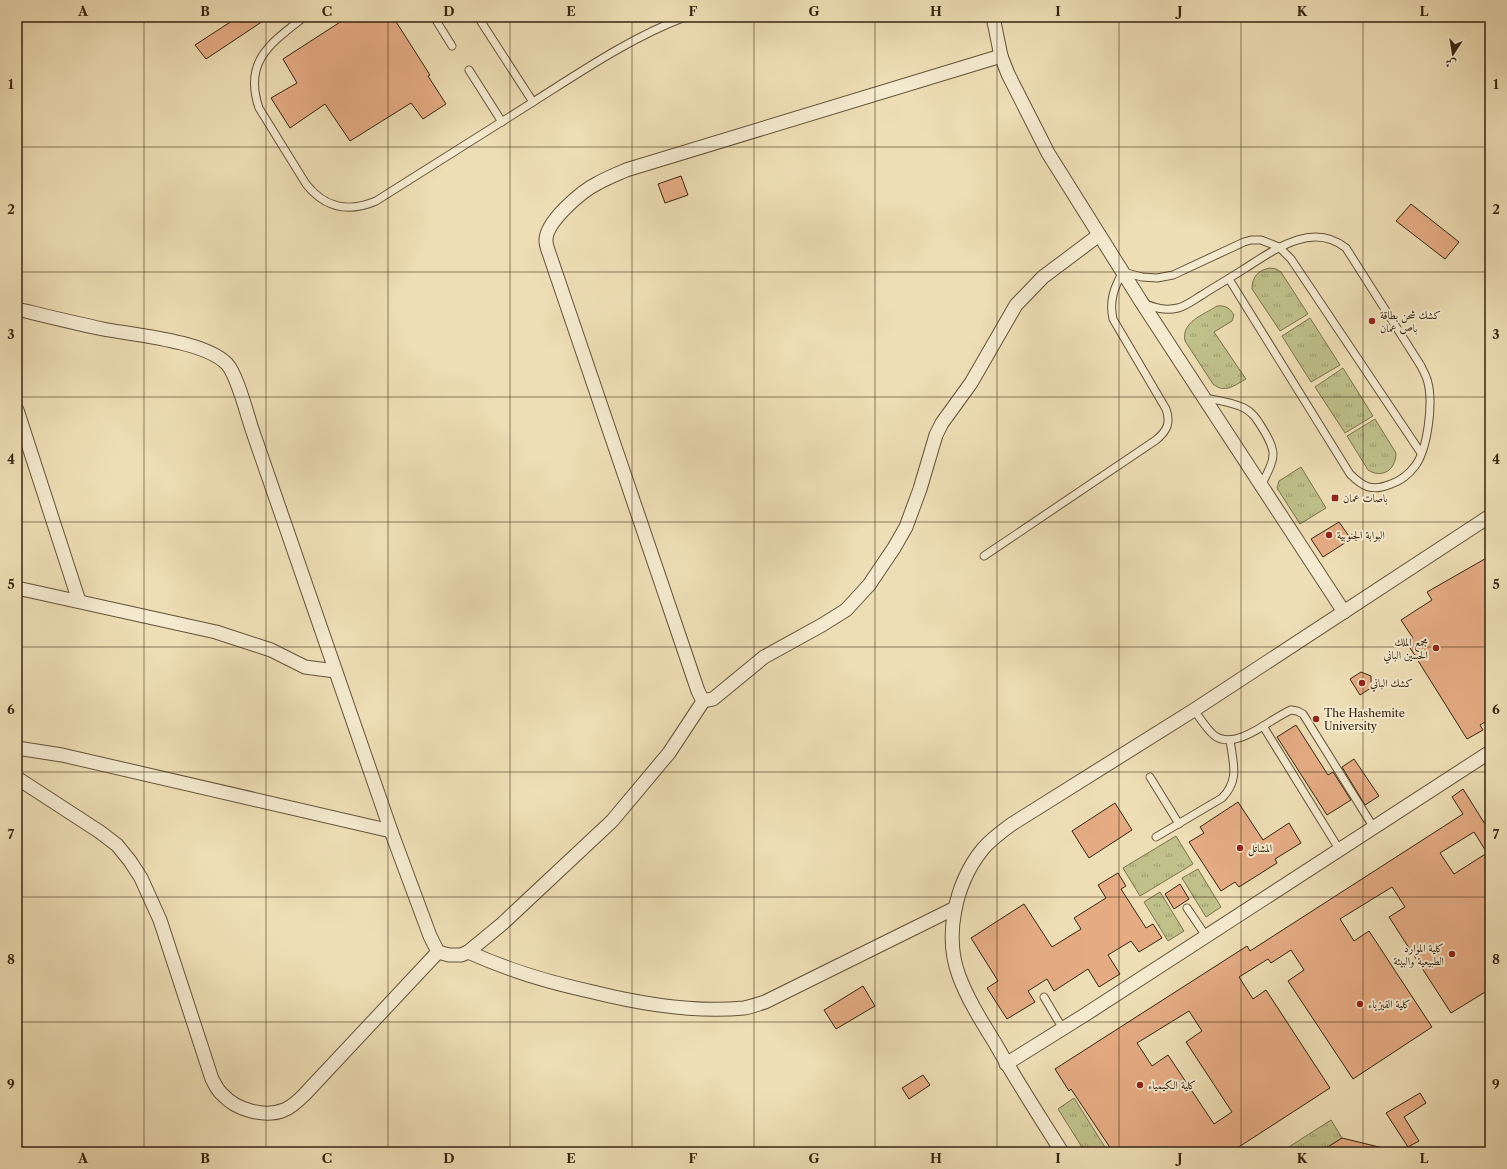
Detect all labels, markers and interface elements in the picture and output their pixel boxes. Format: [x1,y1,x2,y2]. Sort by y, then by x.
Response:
text: A [77,3,89,19]
text: B [200,3,210,19]
text: C [322,3,332,19]
text: D [443,3,455,19]
text: E [566,3,576,19]
text: F [689,3,698,19]
text: G [808,3,820,19]
text: H [930,3,942,19]
text: I [1055,3,1061,19]
text: J [1175,3,1183,19]
text: K [1297,3,1308,19]
text: L [1420,3,1429,19]
north arrow [1433,34,1473,74]
text: ش [1444,56,1458,72]
text: 1 [8,76,14,92]
text: 1 [1493,76,1499,92]
text: 2 [7,201,15,217]
text: 2 [1492,201,1500,217]
place label: كشك شحن بطاقة باص عمان [1380,308,1441,335]
marker: كشك شحن بطاقة باص عمان [1367,316,1377,326]
text: 3 [7,326,15,342]
text: 3 [1492,326,1500,342]
text: 4 [7,451,15,467]
text: 4 [1492,451,1500,467]
place label: باصات عمان [1343,491,1388,505]
marker: باصات عمان [1330,493,1340,503]
place label: البوابة الجنوبية [1337,528,1385,542]
marker: البوابة الجنوبية [1324,530,1334,540]
text: 5 [7,576,15,592]
text: 5 [1492,576,1500,592]
place label: مجمع الملك الحسين الباني [1384,635,1428,664]
marker: مجمع الملك الحسين الباني [1431,643,1441,653]
place label: كشك الباني [1370,676,1413,692]
marker: كشك الباني [1357,678,1367,688]
text: 6 [7,701,15,717]
text: 6 [1492,701,1500,717]
place label: The Hashemite University [1324,706,1405,733]
marker: The Hashemite University [1311,714,1321,724]
text: 7 [8,826,15,842]
text: 7 [1493,826,1500,842]
place label: المشاتل [1248,841,1272,857]
marker: المشاتل [1235,843,1245,853]
place label: كلية الموارد الطبيعية والبيئة [1394,941,1444,968]
marker: كلية الموارد الطبيعية والبيئة [1447,949,1457,959]
text: 8 [7,951,15,967]
text: 8 [1492,951,1500,967]
place label: كلية الفيزياء [1368,997,1411,1011]
marker: كلية الفيزياء [1355,999,1365,1009]
text: 9 [7,1076,15,1092]
text: 9 [1492,1076,1500,1092]
place label: كلية الكيمياء [1148,1078,1196,1092]
marker: كلية الكيمياء [1135,1080,1145,1090]
text: A [77,1150,89,1166]
text: B [200,1150,210,1166]
text: C [322,1150,332,1166]
text: D [443,1150,455,1166]
text: E [566,1150,576,1166]
text: F [689,1150,698,1166]
text: G [808,1150,820,1166]
text: H [930,1150,942,1166]
text: I [1055,1150,1061,1166]
text: J [1175,1150,1183,1166]
text: K [1297,1150,1308,1166]
text: L [1420,1150,1429,1166]

